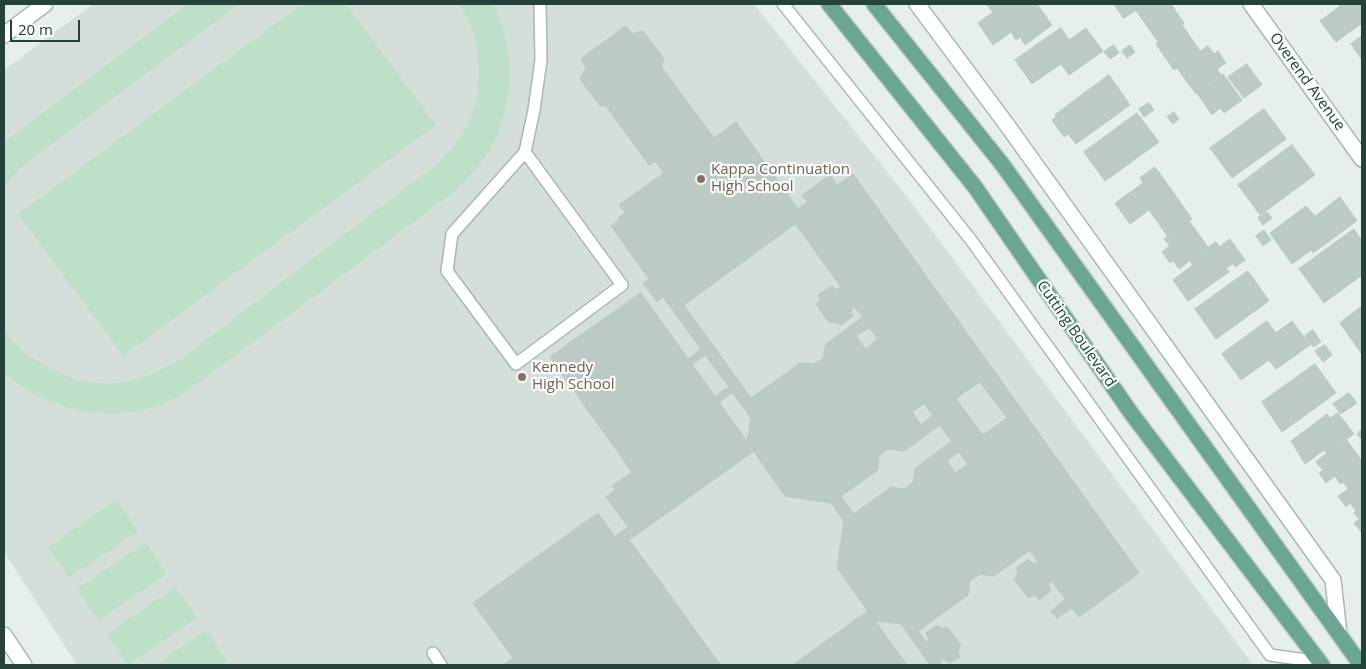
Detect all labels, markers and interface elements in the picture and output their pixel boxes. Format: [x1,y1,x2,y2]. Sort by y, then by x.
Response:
scale bar [12,10,82,42]
text: 20 m [18,19,53,39]
street label: Overend Avenue [1265,30,1349,134]
place label: Kappa Continuation High School [711,161,850,196]
marker: Kappa Continuation High School [695,173,707,185]
street label: Cutting Boulevard [1033,277,1119,391]
place label: Kennedy High School [532,359,615,394]
marker: Kennedy High School [516,371,528,383]

